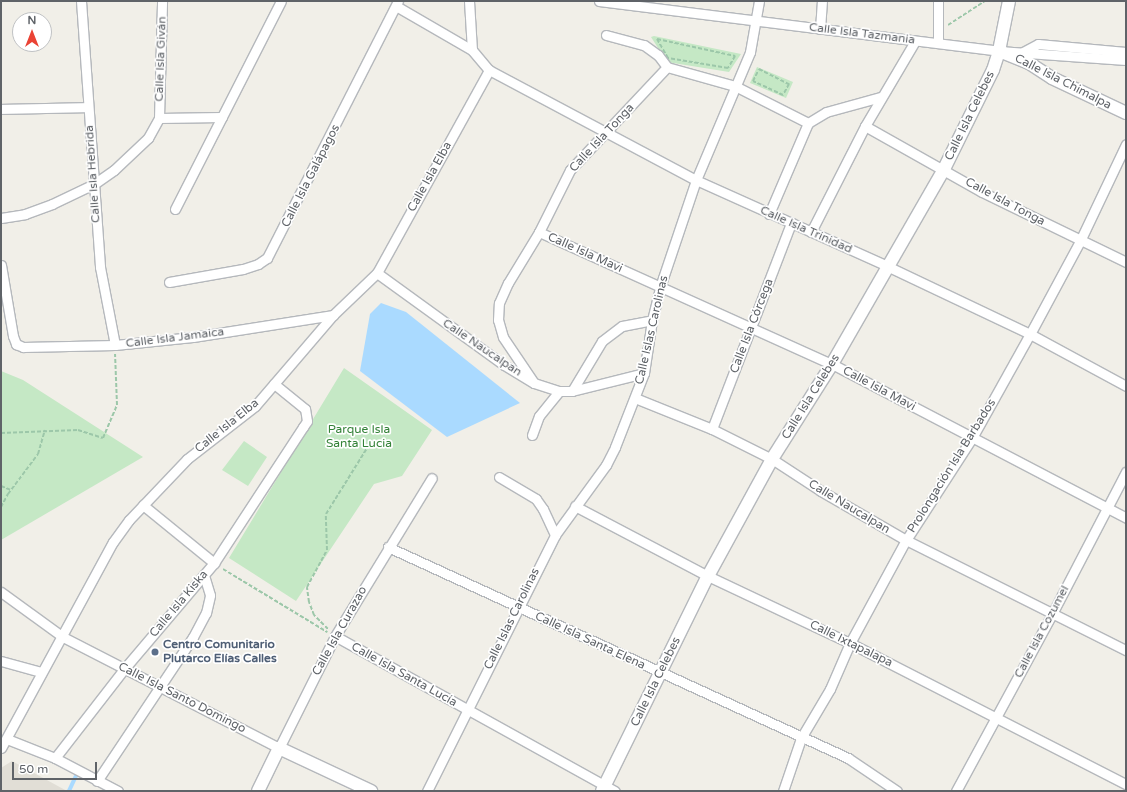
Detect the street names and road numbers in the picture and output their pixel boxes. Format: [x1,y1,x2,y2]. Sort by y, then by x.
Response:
street label: Calle Isla Giván [152,16,170,102]
street label: Calle Isla Tazmania [808,20,916,48]
street label: Calle Isla Chimalpa [1012,51,1114,113]
street label: Calle Isla Celebes [942,69,998,163]
street label: Calle Isla Tonga [567,101,637,175]
street label: Calle Isla Galápagos [279,122,343,230]
street label: Calle Isla Hebrida [82,125,104,223]
street label: Calle Isla Elba [405,139,455,215]
street label: Calle Isla Tonga [963,175,1047,229]
street label: Calle Isla Trinidad [758,203,854,257]
street label: Calle Isla Mavi [545,230,625,276]
street label: Calle Islas Carolinas [632,274,672,386]
street label: Calle Isla Córcega [727,277,777,375]
street label: Calle Naucalpan [440,316,524,380]
street label: Calle Isla Jamaica [125,325,225,351]
street label: Calle Isla Celebes [779,352,843,442]
street label: Calle Isla Mavi [840,364,918,414]
street label: Calle Isla Elba [192,396,262,456]
street label: Prolongación Isla Barbados [905,396,999,536]
street label: Calle Naucalpan [806,477,892,537]
street label: Calle Islas Carolinas [481,566,543,672]
street label: Calle Isla Kiska [147,568,211,640]
street label: Calle Isla Cozumel [1012,583,1072,681]
street label: Calle Isla Curazao [310,584,370,678]
street label: Calle Isla Santa Elena [533,609,647,673]
street label: Calle Ixtapalapa [807,618,895,670]
street label: Calle Isla Celebes [628,635,684,729]
street label: Calle Isla Santa Lucía [348,640,460,710]
street label: Calle Isla Santo Domingo [116,659,248,737]

